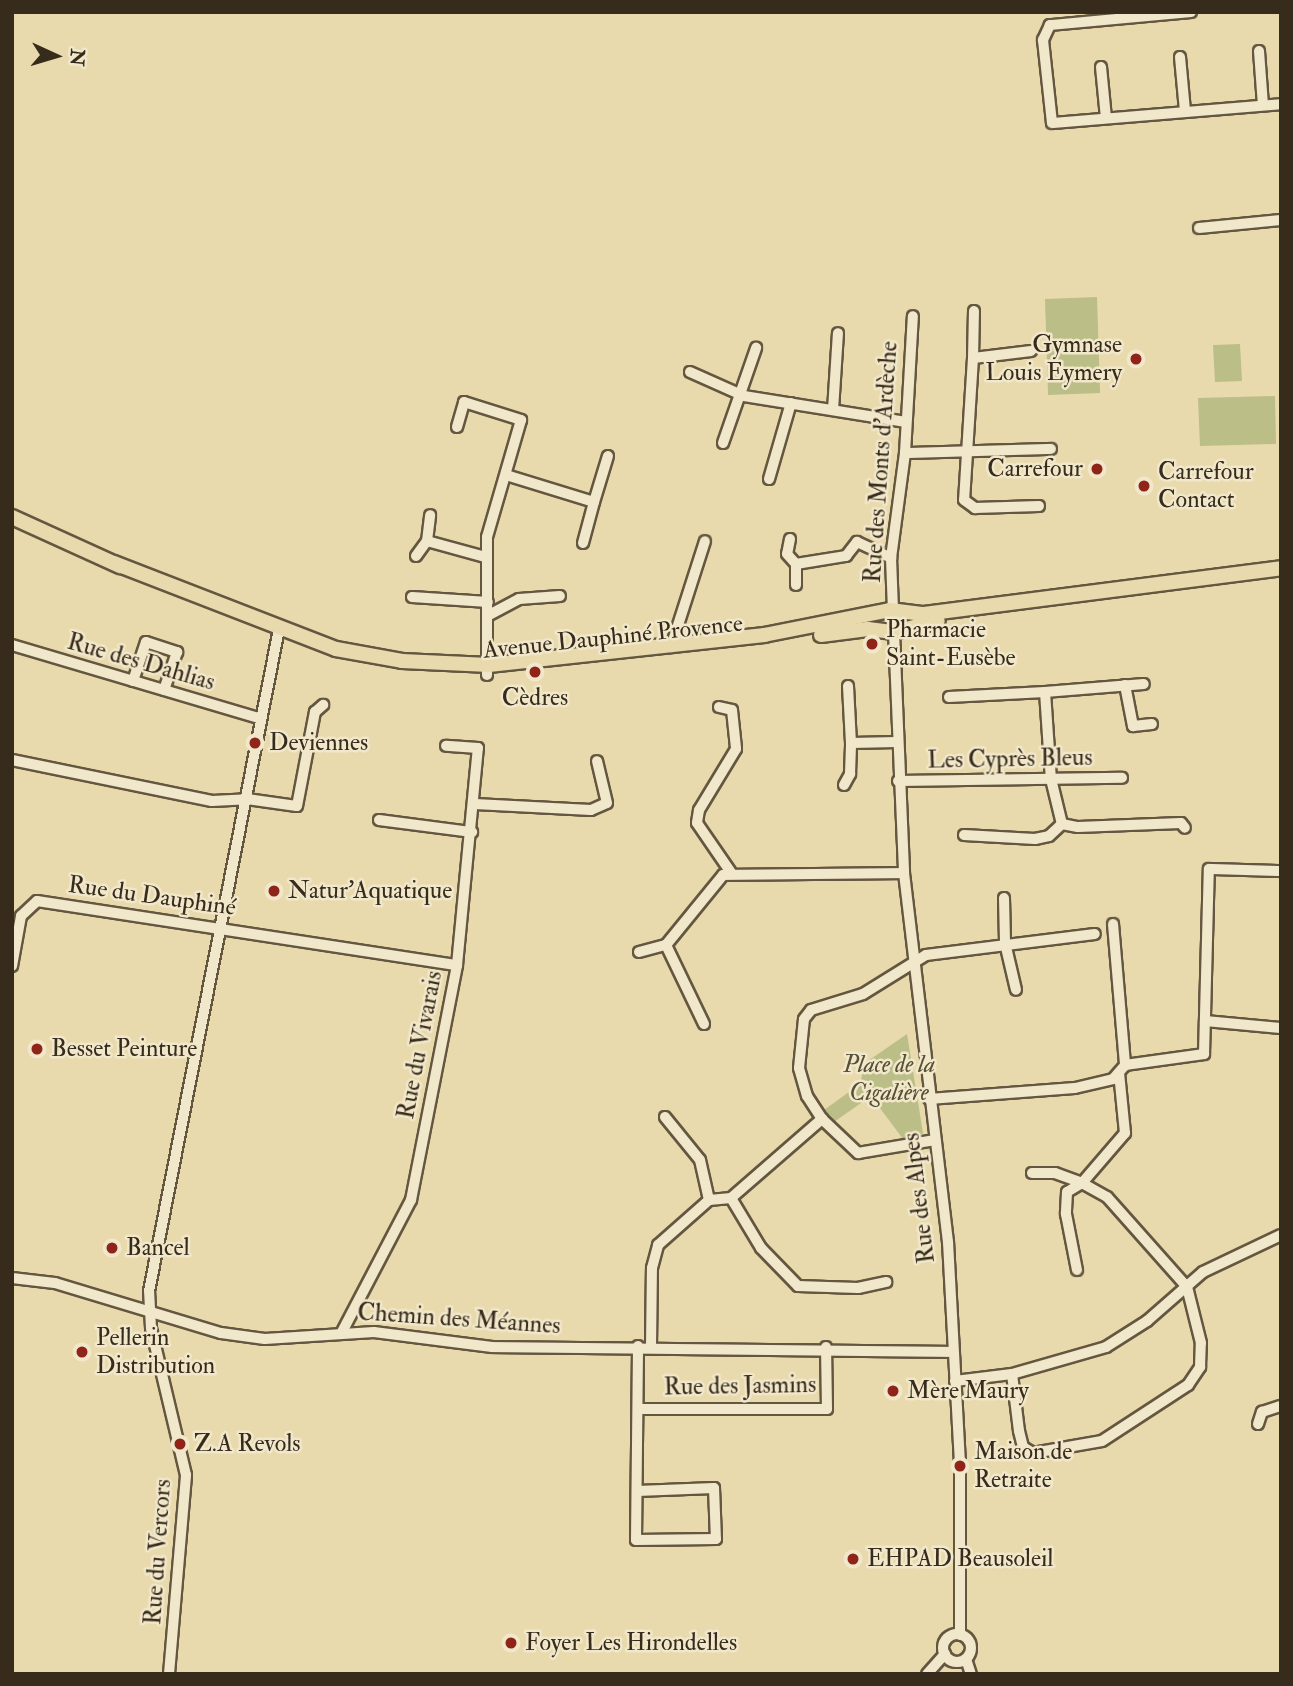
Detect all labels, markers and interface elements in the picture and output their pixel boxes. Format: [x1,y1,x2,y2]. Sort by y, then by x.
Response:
north arrow [21,21,91,91]
text: N [64,48,90,67]
place label: Gymnase Louis Eymery [985,331,1122,387]
street label: Rue des Monts d'Ardèche [858,340,904,584]
marker: Gymnase Louis Eymery [1128,351,1144,367]
place label: Carrefour [987,455,1083,483]
place label: Carrefour Contact [1158,458,1254,514]
marker: Carrefour [1089,461,1105,477]
marker: Carrefour Contact [1136,478,1152,494]
street label: Avenue Dauphiné Provence [482,609,744,665]
place label: Pharmacie Saint-Eusèbe [886,616,1016,672]
street label: Rue des Dahlias [64,627,218,697]
marker: Pharmacie Saint-Eusèbe [864,636,880,652]
marker: Cèdres [527,664,543,680]
place label: Cèdres [502,684,568,712]
place label: Deviennes [269,729,368,757]
marker: Deviennes [247,735,263,751]
street label: Les Cyprès Bleus [927,743,1093,775]
street label: Rue du Dauphiné [66,870,238,922]
place label: Natur'Aquatique [288,877,452,905]
marker: Natur'Aquatique [266,883,282,899]
street label: Rue du Vivarais [392,968,448,1122]
place label: Besset Peinture [51,1035,197,1063]
marker: Besset Peinture [29,1041,45,1057]
park label: Place de la Cigalière [843,1051,935,1107]
street label: Rue des Alpes [897,1131,941,1265]
place label: Bancel [126,1234,190,1262]
marker: Bancel [104,1240,120,1256]
street label: Chemin des Méannes [357,1298,561,1340]
place label: Pellerin Distribution [96,1324,215,1380]
marker: Pellerin Distribution [74,1344,90,1360]
street label: Rue des Jasmins [664,1370,816,1402]
place label: Mère Maury [907,1377,1029,1405]
marker: Mère Maury [885,1383,901,1399]
place label: Z.A Revols [194,1430,301,1458]
marker: Z.A Revols [172,1436,188,1452]
place label: Maison de Retraite [974,1438,1072,1494]
marker: Maison de Retraite [952,1458,968,1474]
street label: Rue du Vercors [139,1478,177,1626]
place label: EHPAD Beausoleil [867,1545,1053,1573]
marker: EHPAD Beausoleil [845,1551,861,1567]
place label: Foyer Les Hirondelles [525,1629,737,1657]
marker: Foyer Les Hirondelles [503,1635,519,1651]

